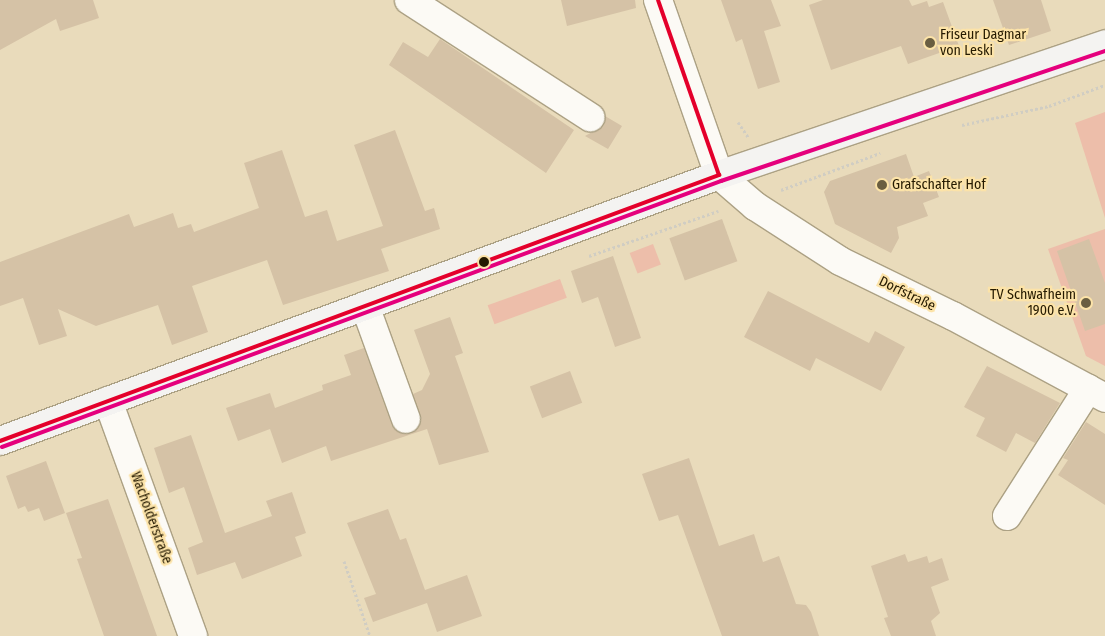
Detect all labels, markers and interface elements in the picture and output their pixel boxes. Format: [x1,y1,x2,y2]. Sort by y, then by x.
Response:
place label: Friseur Dagmar von Leski [940,27,1026,59]
marker: Friseur Dagmar von Leski [924,37,936,49]
place label: Grafschafter Hof [892,177,986,193]
marker: Grafschafter Hof [876,179,888,191]
unlabelled marker [479,257,489,267]
street label: Dorfstraße [876,273,938,315]
place label: TV Schwafheim 1900 e.V. [990,287,1076,320]
marker: TV Schwafheim 1900 e.V. [1080,297,1092,309]
street label: Wacholderstraße [127,470,175,566]

